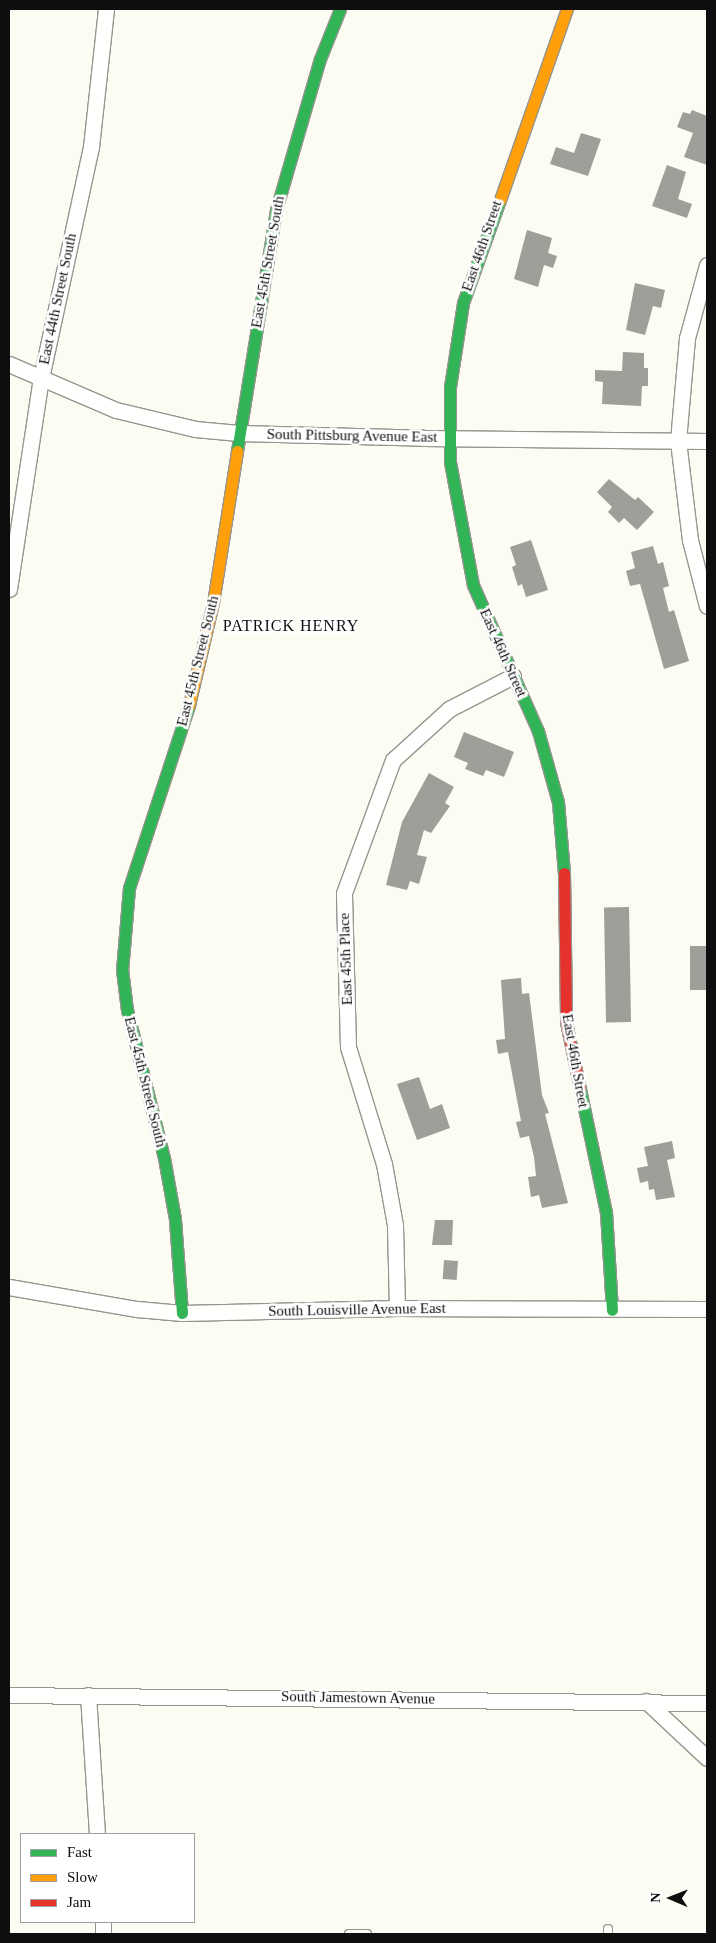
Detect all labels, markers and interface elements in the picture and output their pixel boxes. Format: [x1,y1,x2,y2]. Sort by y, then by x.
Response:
street label: East 45th Street South [248,195,288,329]
street label: East 46th Street [458,198,506,294]
street label: East 44th Street South [35,232,81,366]
street label: South Pittsburg Avenue East [266,426,438,446]
street label: East 45th Street South [173,594,223,728]
street label: East 46th Street [475,606,531,700]
district label: PATRICK HENRY [221,616,361,636]
street label: East 45th Place [335,912,357,1006]
street label: East 46th Street [558,1013,592,1109]
street label: East 45th Street South [120,1015,170,1149]
street label: South Louisville Avenue East [268,1299,446,1321]
street label: South Jamestown Avenue [281,1688,435,1708]
legend [20,1833,195,1923]
text: Fast [67,1844,92,1860]
text: Slow [67,1869,98,1885]
north arrow [646,1873,696,1923]
text: N [648,1893,663,1903]
text: Jam [67,1894,91,1910]

